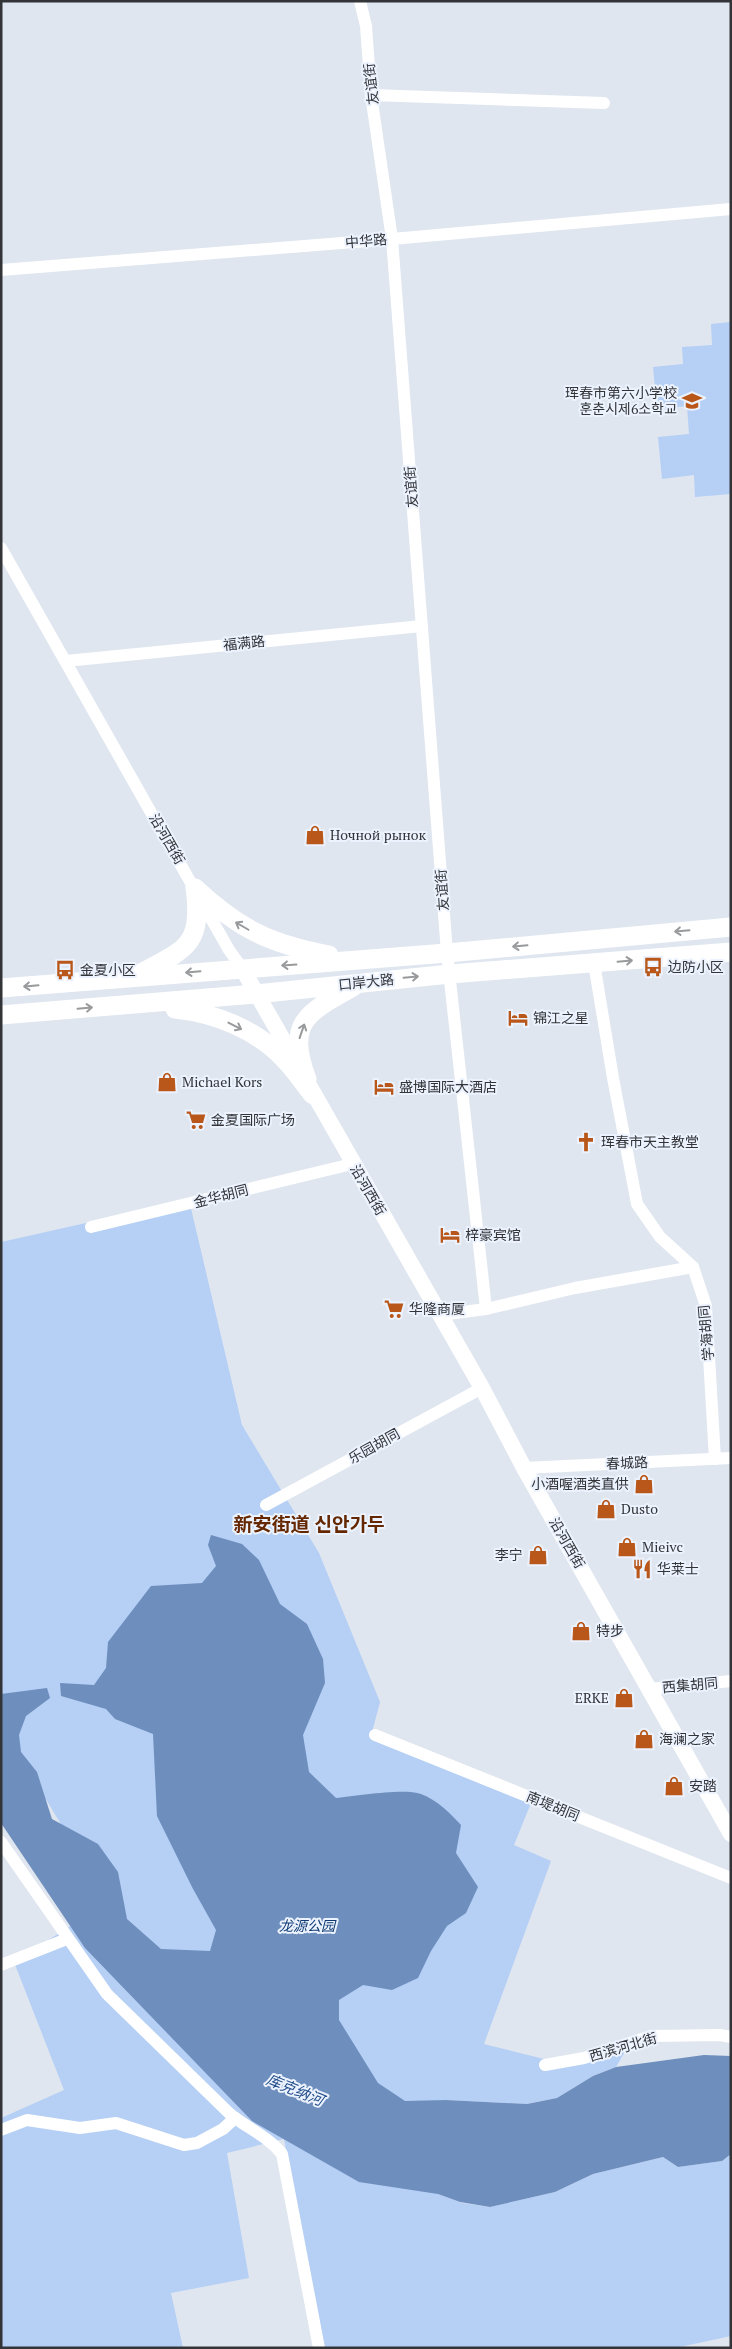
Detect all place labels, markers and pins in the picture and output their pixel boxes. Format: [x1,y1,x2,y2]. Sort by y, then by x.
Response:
place label: 珲春市第六小学校 훈춘시제6소학교 [565,383,677,418]
school or university icon: 珲春市第六小学校 훈춘시제6소학교 [681,390,703,412]
shop icon: Ночной рынок [304,824,326,846]
place label: Ночной рынок [330,825,426,844]
bus stop icon: 边防小区 [642,956,664,978]
place label: 边防小区 [668,957,724,976]
bus stop icon: 金夏小区 [54,959,76,981]
place label: 金夏小区 [80,960,136,979]
hotel icon: 锦江之星 [507,1007,529,1029]
place label: 锦江之星 [533,1008,589,1027]
shop icon: Michael Kors [156,1071,178,1093]
place label: Michael Kors [182,1072,262,1091]
hotel icon: 盛博国际大酒店 [373,1076,395,1098]
place label: 盛博国际大酒店 [399,1077,497,1096]
supermarket icon: 金夏国际广场 [185,1109,207,1131]
place label: 金夏国际广场 [211,1110,295,1129]
church icon: 珲春市天主教堂 [575,1131,597,1153]
place label: 珲春市天主教堂 [601,1132,699,1151]
hotel icon: 梓豪宾馆 [439,1224,461,1246]
place label: 梓豪宾馆 [465,1225,521,1244]
supermarket icon: 华隆商厦 [383,1298,405,1320]
place label: 华隆商厦 [409,1299,465,1318]
shop icon: 小酒喔酒类直供 [633,1473,655,1495]
place label: 小酒喔酒类直供 [531,1474,629,1493]
shop icon: Dusto [595,1498,617,1520]
place label: Dusto [621,1499,658,1518]
shop icon: Mieivc [616,1536,638,1558]
place label: Mieivc [642,1537,683,1556]
shop icon: 李宁 [527,1544,549,1566]
place label: 李宁 [495,1545,523,1564]
restaurant icon: 华莱士 [631,1558,653,1580]
place label: 华莱士 [657,1559,699,1578]
shop icon: 特步 [570,1620,592,1642]
place label: 特步 [596,1621,624,1640]
shop icon: ERKE [613,1687,635,1709]
place label: ERKE [575,1688,609,1707]
shop icon: 海澜之家 [633,1728,655,1750]
place label: 海澜之家 [659,1729,715,1748]
shop icon: 安踏 [663,1775,685,1797]
place label: 安踏 [689,1776,717,1795]

